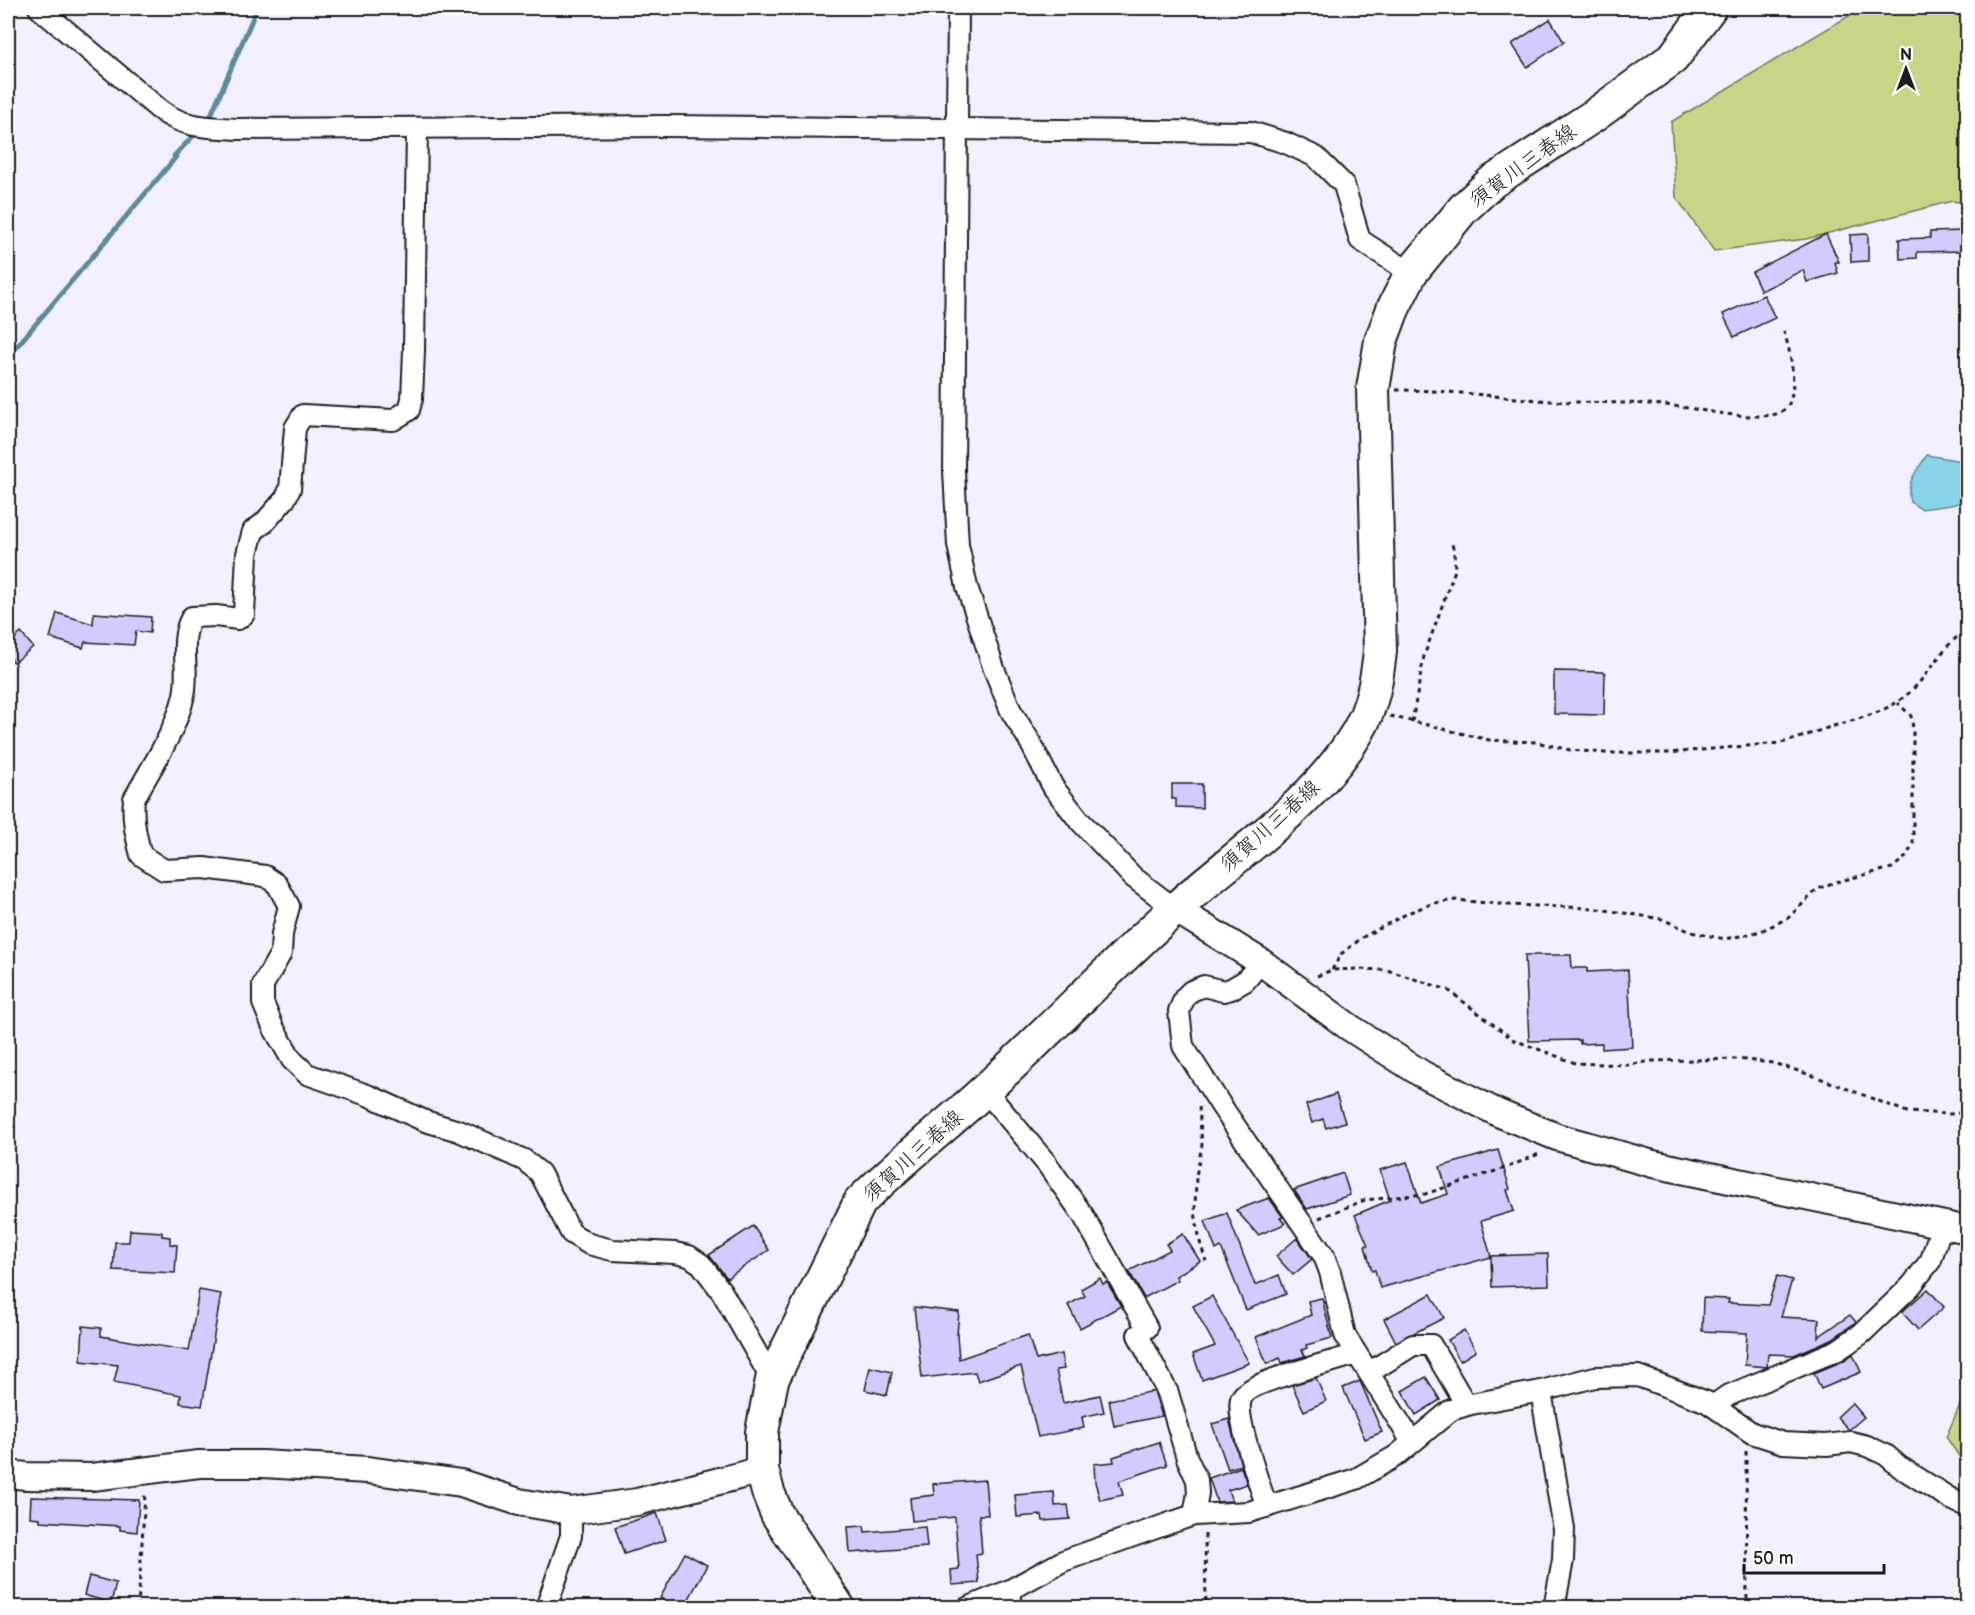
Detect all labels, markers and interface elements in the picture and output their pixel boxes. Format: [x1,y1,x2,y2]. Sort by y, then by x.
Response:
north arrow [1876,39,1936,99]
text: N [1900,46,1912,65]
street label: 須賀川三春線 [1465,119,1581,213]
street label: 須賀川三春線 [1215,775,1325,877]
street label: 須賀川三春線 [858,1105,968,1207]
scale bar [1744,1537,1884,1575]
text: 50 m [1753,1548,1794,1569]

